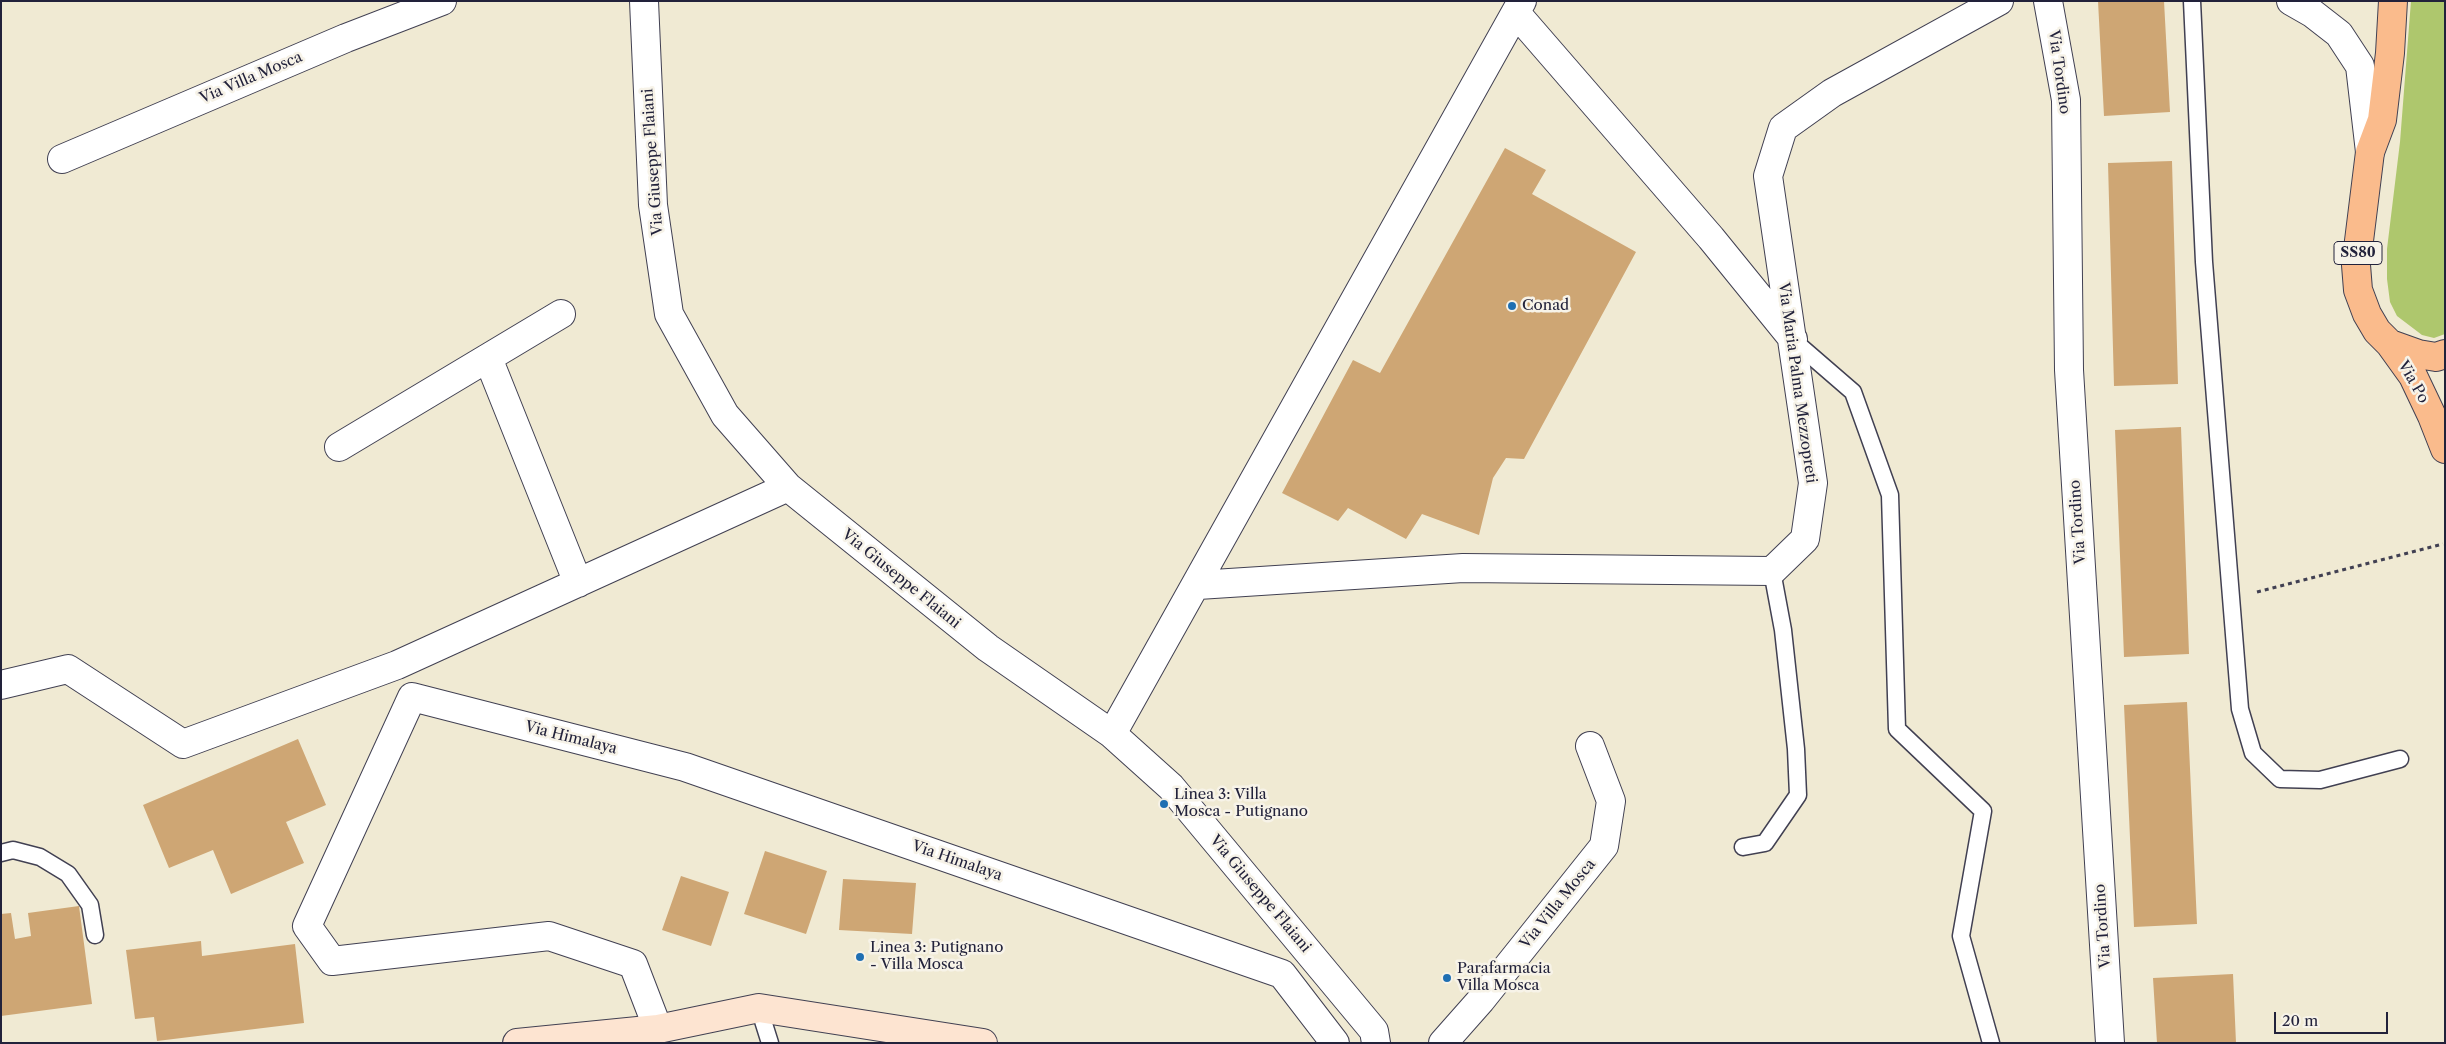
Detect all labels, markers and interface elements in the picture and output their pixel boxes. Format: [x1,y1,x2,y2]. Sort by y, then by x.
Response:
street label: Via Tordino [2044,29,2074,115]
street label: Via Villa Mosca [197,48,305,108]
street label: Via Giuseppe Flaiani [639,88,667,236]
road number: SS80 [2334,242,2382,264]
street label: Via Maria Palma Mezzopreti [1774,282,1820,484]
place label: Conad [1522,297,1569,315]
marker: Conad [1506,300,1518,312]
street label: Via Po [2394,358,2432,406]
street label: Via Tordino [2066,479,2090,565]
street label: Via Giuseppe Flaiani [838,526,964,632]
street label: Via Himalaya [523,718,619,758]
place label: Linea 3: Villa Mosca - Putignano [1174,786,1308,821]
marker: Linea 3: Villa Mosca - Putignano [1158,798,1170,810]
street label: Via Giuseppe Flaiani [1206,832,1314,956]
street label: Via Himalaya [909,837,1005,885]
street label: Via Villa Mosca [1516,856,1600,952]
street label: Via Tordino [2091,883,2115,969]
place label: Linea 3: Putignano - Villa Mosca [870,939,1003,974]
marker: Linea 3: Putignano - Villa Mosca [854,951,866,963]
place label: Parafarmacia Villa Mosca [1457,960,1551,995]
marker: Parafarmacia Villa Mosca [1441,972,1453,984]
scale bar [2276,1002,2390,1034]
text: 20 m [2282,1011,2318,1030]

